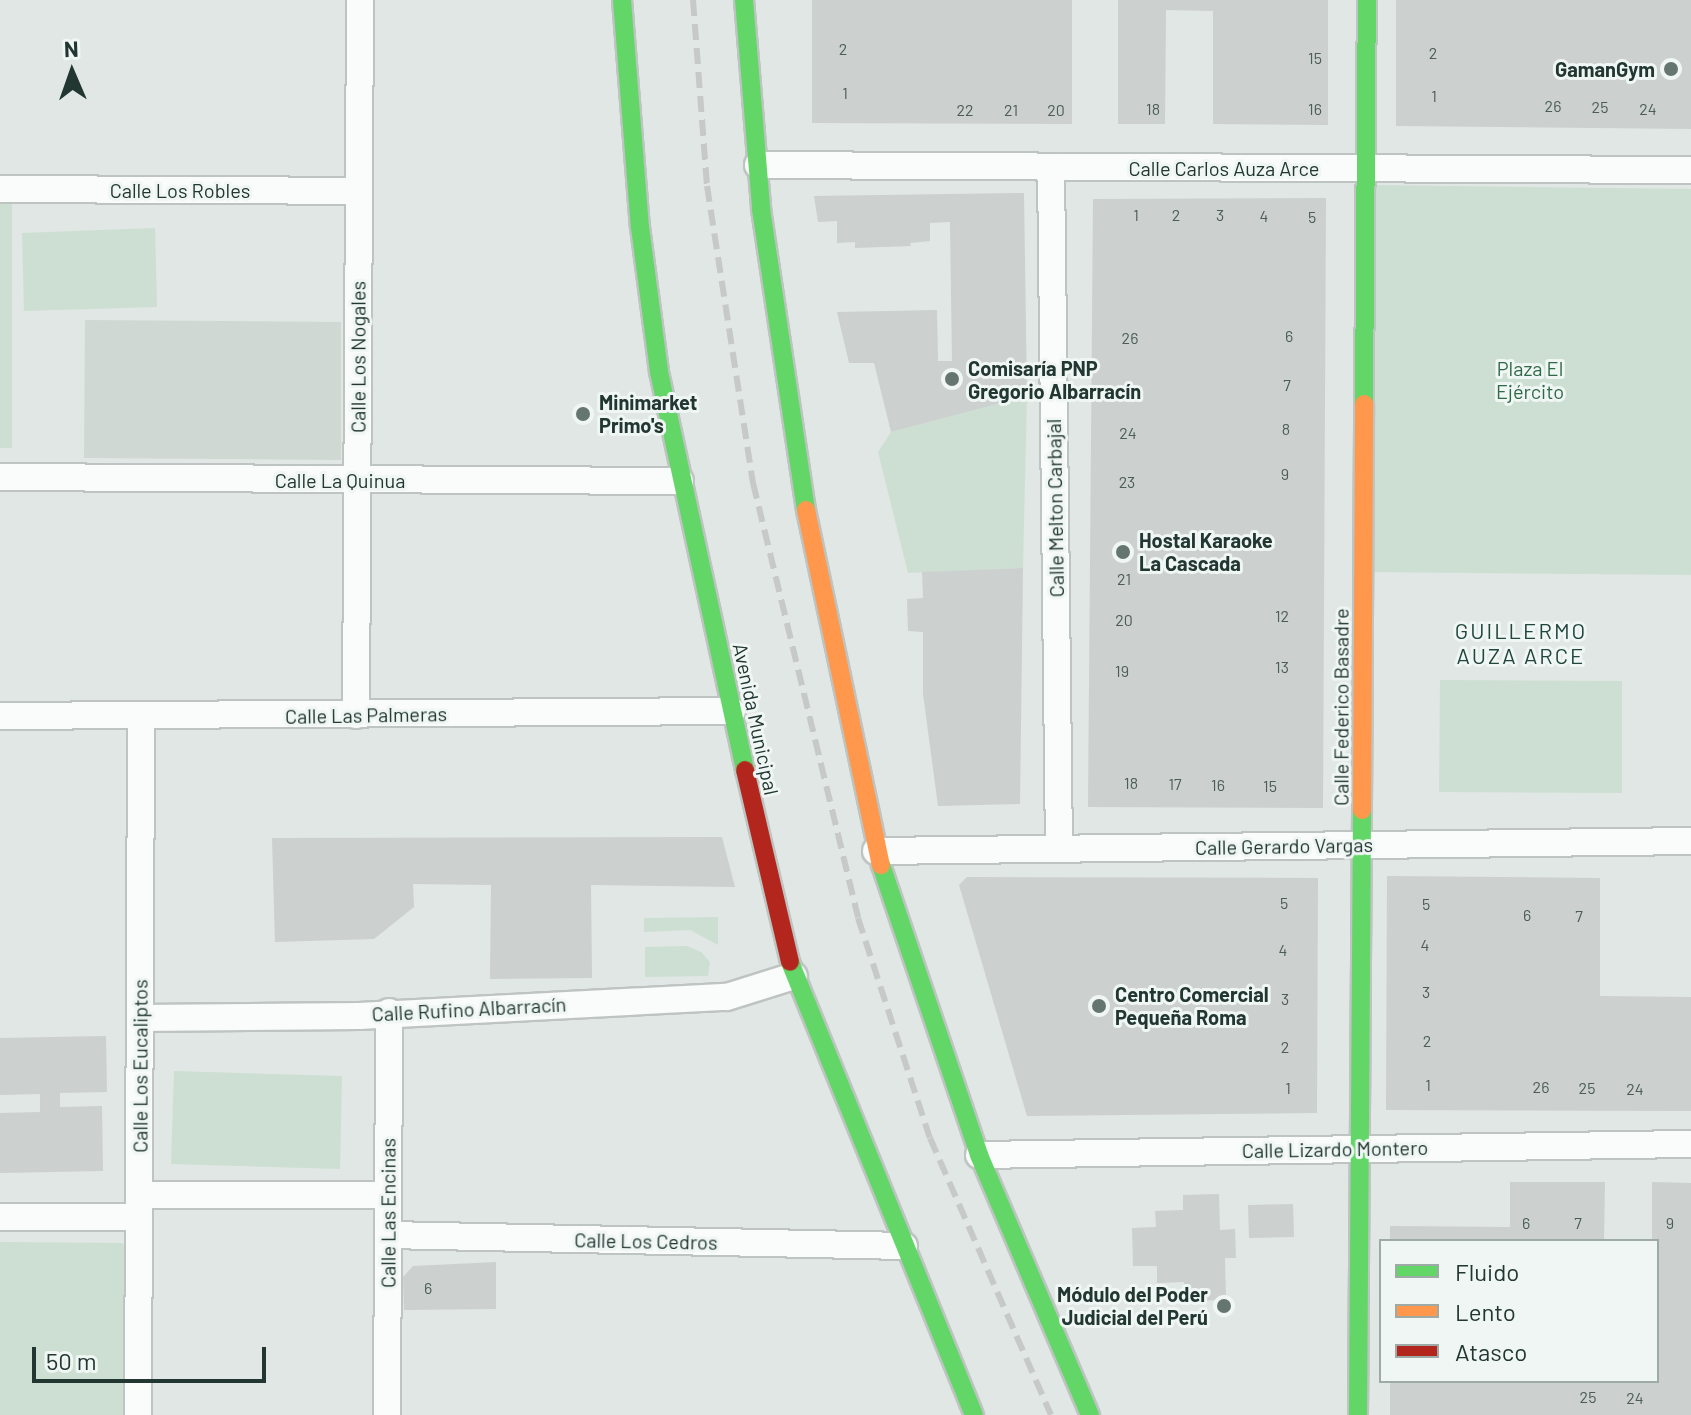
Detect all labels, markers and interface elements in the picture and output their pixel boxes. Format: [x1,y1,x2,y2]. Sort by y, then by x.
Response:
north arrow [32,32,112,112]
text: N [63,35,79,61]
house number: 2 [839,39,847,59]
house number: 2 [1429,43,1437,63]
house number: 15 [1308,48,1322,68]
place label: GamanGym [1555,57,1655,81]
marker: GamanGym [1662,60,1680,78]
house number: 1 [842,83,848,103]
house number: 1 [1431,86,1437,106]
house number: 26 [1545,96,1561,116]
house number: 25 [1592,97,1608,117]
house number: 18 [1146,99,1160,119]
house number: 16 [1308,99,1322,119]
house number: 24 [1639,99,1657,119]
house number: 22 [956,100,974,120]
house number: 21 [1004,100,1018,120]
house number: 20 [1047,100,1065,120]
street label: Calle Carlos Auza Arce [1129,156,1319,180]
street label: Calle Los Robles [110,178,250,202]
house number: 1 [1133,205,1139,225]
house number: 2 [1172,205,1180,225]
house number: 3 [1216,205,1224,225]
house number: 4 [1260,206,1268,226]
house number: 5 [1308,207,1316,227]
street label: Calle Los Nogales [346,281,370,433]
house number: 6 [1285,326,1293,346]
house number: 26 [1122,328,1138,348]
place label: Comisaría PNP Gregorio Albarracín [968,356,1141,403]
park label: Plaza El Ejército [1496,357,1564,404]
marker: Comisaría PNP Gregorio Albarracín [943,370,961,388]
house number: 7 [1283,375,1291,395]
place label: Minimarket Primo's [599,390,697,437]
marker: Minimarket Primo's [574,405,592,423]
street label: Calle Melton Carbajal [1041,418,1069,598]
house number: 8 [1282,419,1290,439]
house number: 24 [1119,423,1137,443]
house number: 9 [1281,464,1289,484]
street label: Calle La Quinua [275,468,405,492]
house number: 23 [1119,472,1135,492]
place label: Hostal Karaoke La Cascada [1139,528,1273,575]
marker: Hostal Karaoke La Cascada [1114,543,1132,561]
house number: 21 [1117,569,1131,589]
house number: 12 [1275,606,1289,626]
street label: Calle Federico Basadre [1329,608,1353,806]
house number: 20 [1115,610,1133,630]
district label: GUILLERMO AUZA ARCE [1455,617,1587,668]
street label: Avenida Municipal [728,641,784,797]
house number: 13 [1275,657,1289,677]
house number: 19 [1115,661,1129,681]
street label: Calle Las Palmeras [285,702,447,728]
house number: 18 [1124,773,1138,793]
house number: 17 [1168,774,1182,794]
house number: 16 [1211,775,1225,795]
house number: 15 [1263,776,1277,796]
street label: Calle Gerardo Vargas [1195,832,1373,860]
house number: 5 [1280,893,1288,913]
house number: 5 [1422,894,1430,914]
house number: 6 [1523,905,1531,925]
house number: 7 [1575,906,1583,926]
house number: 4 [1421,935,1429,955]
house number: 4 [1279,940,1287,960]
street label: Calle Los Eucaliptos [128,979,152,1153]
place label: Centro Comercial Pequeña Roma [1115,982,1269,1029]
house number: 3 [1422,982,1430,1002]
house number: 3 [1281,989,1289,1009]
street label: Calle Rufino Albarracín [371,992,567,1026]
marker: Centro Comercial Pequeña Roma [1090,997,1108,1015]
house number: 2 [1423,1031,1431,1051]
house number: 2 [1281,1037,1289,1057]
house number: 1 [1425,1075,1431,1095]
house number: 26 [1533,1077,1549,1097]
house number: 1 [1285,1078,1291,1098]
house number: 25 [1579,1078,1595,1098]
house number: 24 [1626,1079,1644,1099]
street label: Calle Lizardo Montero [1242,1135,1428,1163]
street label: Calle Las Encinas [376,1138,400,1288]
house number: 6 [1522,1213,1530,1233]
house number: 7 [1574,1213,1582,1233]
house number: 9 [1666,1213,1674,1233]
street label: Calle Los Cedros [574,1228,718,1254]
legend [1379,1239,1659,1383]
text: Fluido [1455,1257,1519,1286]
house number: 6 [424,1278,432,1298]
place label: Módulo del Poder Judicial del Perú [1057,1282,1208,1329]
marker: Módulo del Poder Judicial del Perú [1215,1297,1233,1315]
text: Lento [1455,1297,1516,1326]
scale bar [36,1331,270,1381]
text: Atasco [1455,1337,1527,1366]
text: 50 m [46,1346,97,1375]
house number: 25 [1580,1387,1596,1407]
house number: 24 [1626,1388,1644,1408]

